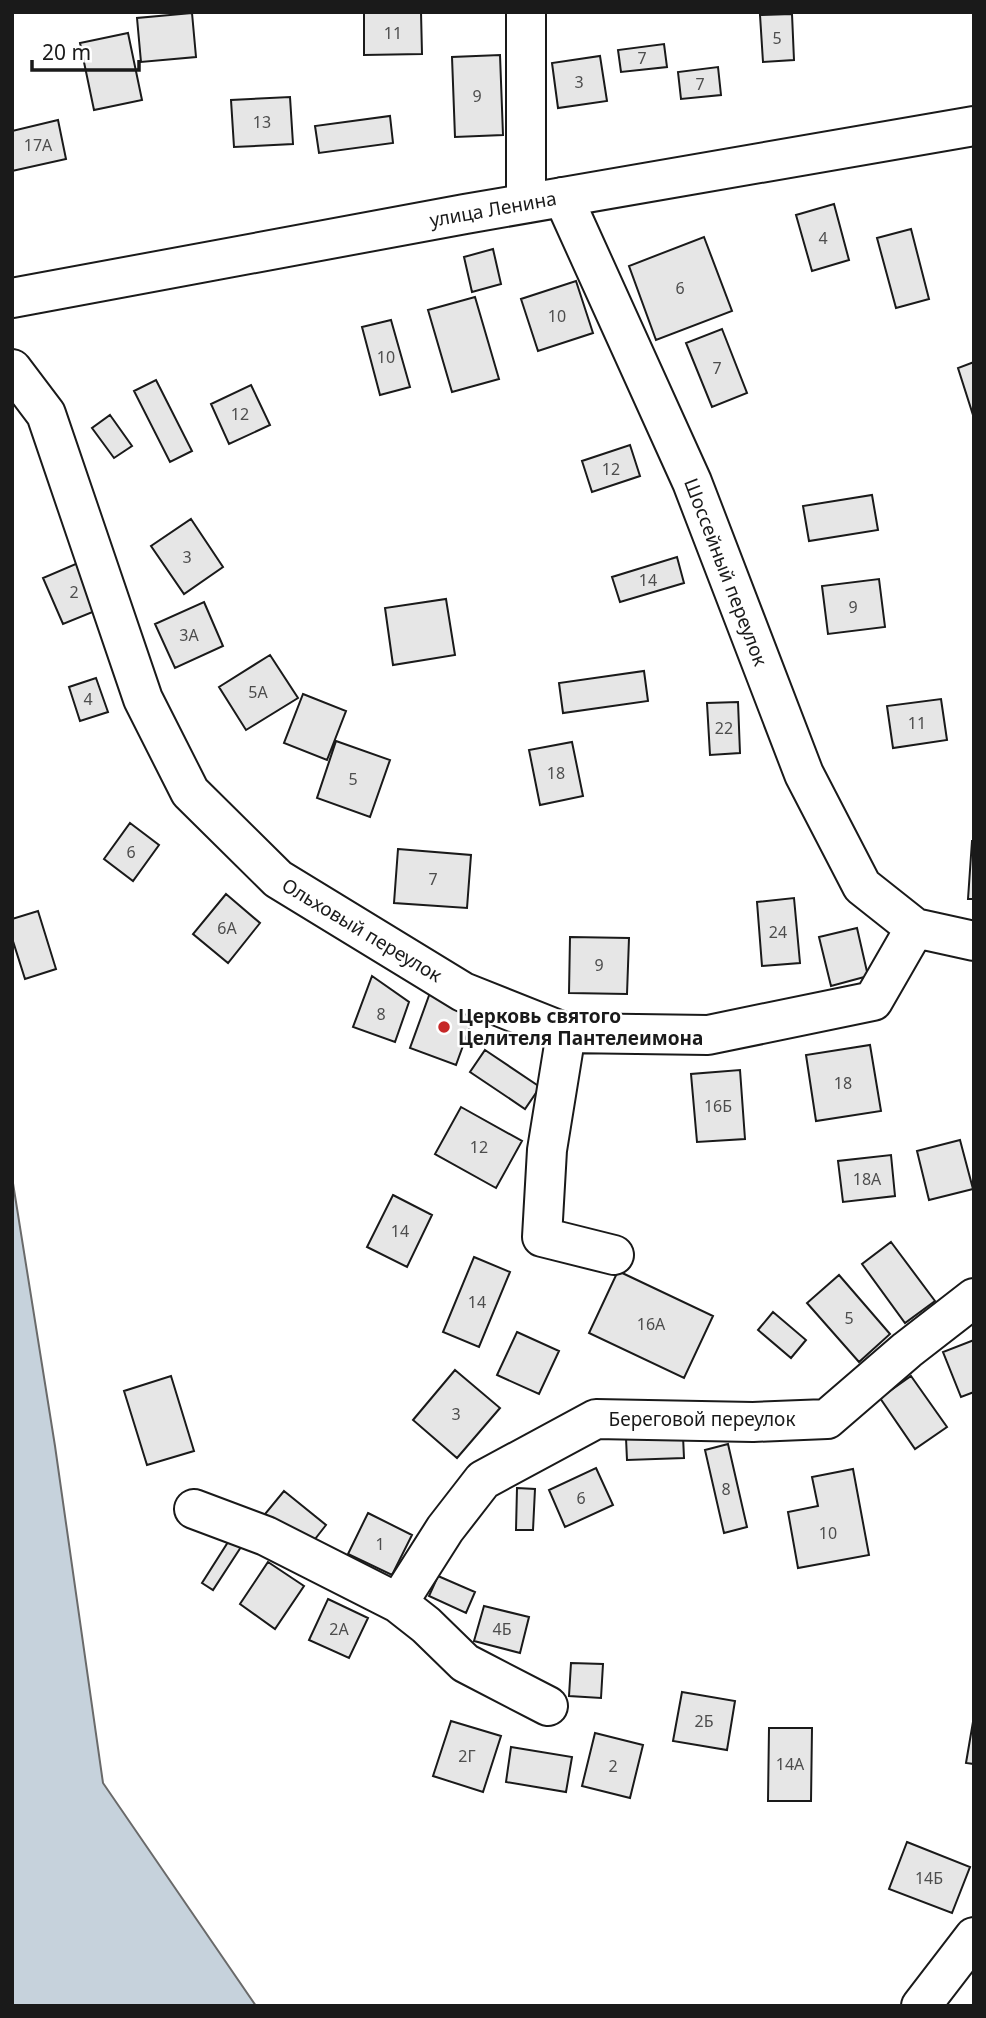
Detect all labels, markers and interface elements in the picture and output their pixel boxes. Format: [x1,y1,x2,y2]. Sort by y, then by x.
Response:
house number: 11 [384,22,402,44]
house number: 5 [772,27,782,49]
scale bar [32,28,138,72]
text: 20 m [42,38,91,66]
house number: 7 [637,47,647,69]
house number: 3 [574,71,584,93]
house number: 7 [695,73,705,95]
house number: 9 [472,85,482,107]
house number: 13 [253,111,271,133]
house number: 17А [24,134,53,156]
street label: улица Ленина [428,185,558,233]
house number: 4 [818,227,828,249]
house number: 6 [675,277,685,299]
house number: 10 [548,305,566,327]
house number: 10 [377,346,395,368]
house number: 7 [712,357,722,379]
house number: 12 [231,403,249,425]
house number: 12 [602,458,620,480]
street label: Шоссейный переулок [678,474,774,670]
house number: 3 [182,546,192,568]
house number: 14 [639,569,657,591]
house number: 2 [69,581,79,603]
house number: 9 [848,596,858,618]
house number: 3А [179,624,199,646]
house number: 5А [248,681,268,703]
house number: 4 [83,688,93,710]
house number: 11 [908,712,926,734]
house number: 22 [715,717,733,739]
house number: 18 [547,762,565,784]
house number: 5 [348,768,358,790]
house number: 6 [126,841,136,863]
house number: 7 [428,868,438,890]
street label: Ольховый переулок [277,872,447,988]
house number: 6А [217,917,237,939]
house number: 24 [769,921,787,943]
house number: 9 [594,954,604,976]
house number: 8 [376,1003,386,1025]
place label: Церковь святого Целителя Пантелеимона [458,1003,703,1051]
marker: Церковь святого Целителя Пантелеимона [436,1019,452,1035]
house number: 18 [834,1072,852,1094]
house number: 16Б [704,1095,732,1117]
house number: 12 [470,1136,488,1158]
house number: 18А [853,1168,882,1190]
house number: 14 [391,1220,409,1242]
house number: 14 [468,1291,486,1313]
house number: 5 [844,1307,854,1329]
house number: 16А [637,1313,666,1335]
house number: 3 [451,1403,461,1425]
street label: Береговой переулок [609,1406,796,1432]
house number: 8 [721,1478,731,1500]
house number: 6 [576,1487,586,1509]
house number: 10 [819,1522,837,1544]
house number: 1 [375,1533,385,1555]
house number: 2А [329,1618,349,1640]
house number: 4Б [493,1618,512,1640]
house number: 2Б [695,1710,714,1732]
house number: 2Г [458,1745,476,1767]
house number: 14А [776,1753,805,1775]
house number: 2 [608,1755,618,1777]
house number: 14Б [915,1867,943,1889]

